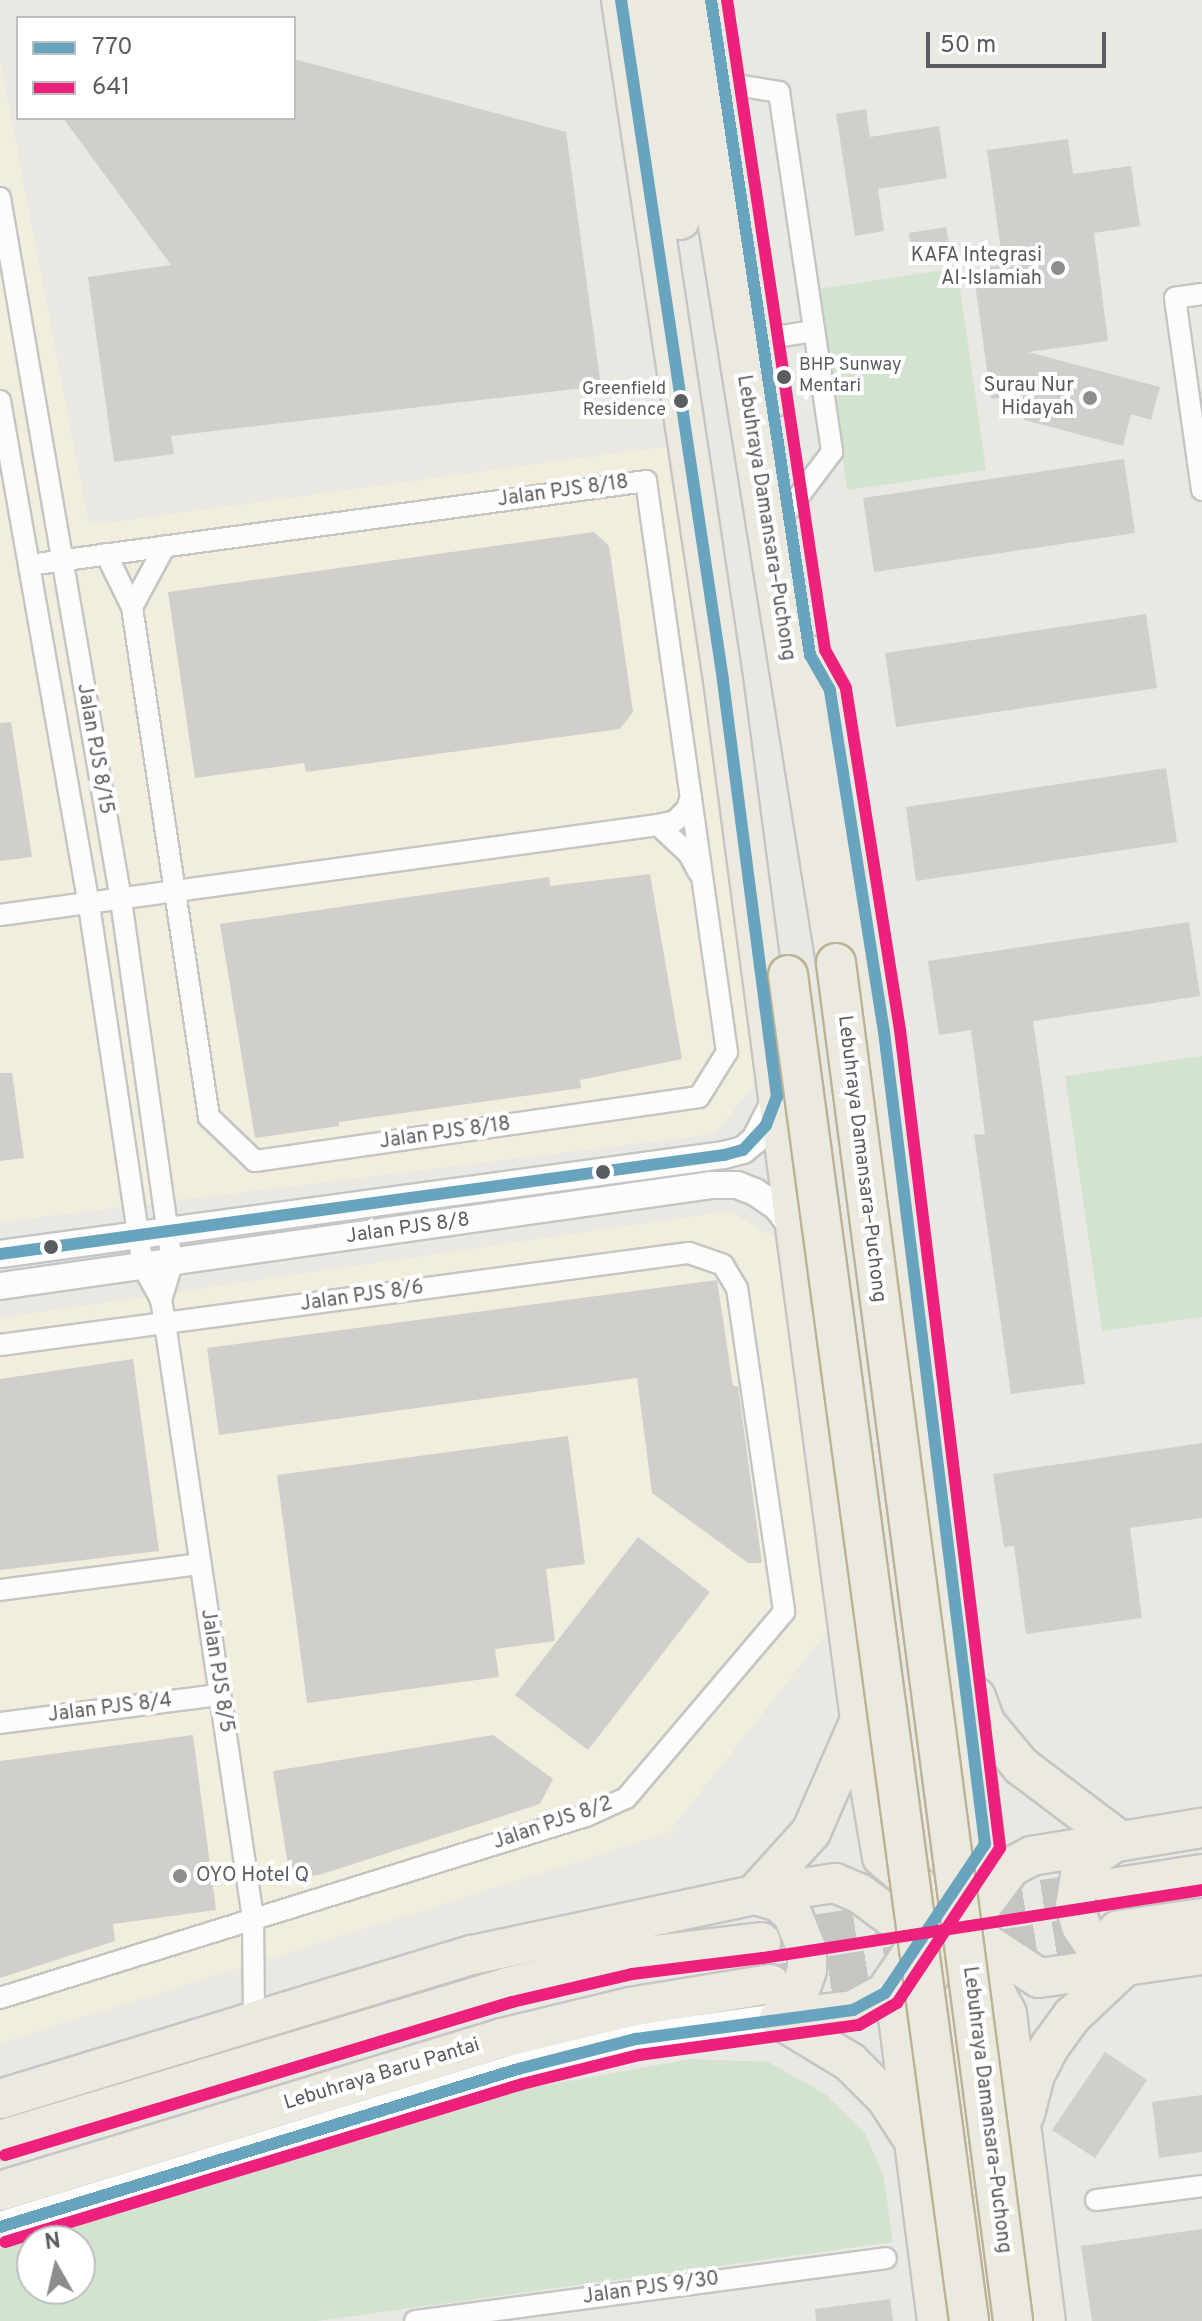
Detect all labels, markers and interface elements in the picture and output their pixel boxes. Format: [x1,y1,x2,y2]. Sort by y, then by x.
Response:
legend [16,16,296,120]
scale bar [930,16,1110,66]
text: 50 m [940,31,996,61]
text: 770 [92,33,133,63]
text: 641 [92,73,130,103]
place label: KAFA Integrasi Al-Islamiah [910,244,1042,291]
marker: KAFA Integrasi Al-Islamiah [1049,259,1067,277]
place label: BHP Sunway Mentari [799,356,901,398]
marker: BHP Sunway Mentari [776,369,792,385]
street label: Lebuhraya Damansara–Puchong [731,373,799,663]
place label: Surau Nur Hidayah [983,374,1074,421]
place label: Greenfield Residence [582,380,666,422]
marker: Surau Nur Hidayah [1081,389,1099,407]
marker: Greenfield Residence [673,393,689,409]
street label: Jalan PJS 8/18 [496,471,630,513]
street label: Jalan PJS 8/15 [71,682,117,816]
street label: Lebuhraya Damansara–Puchong [831,1014,891,1304]
street label: Jalan PJS 8/18 [378,1113,512,1155]
unlabelled marker [595,1164,611,1180]
street label: Jalan PJS 8/8 [345,1208,471,1250]
unlabelled marker [43,1239,59,1255]
street label: Jalan PJS 8/6 [299,1276,425,1318]
street label: Jalan PJS 8/5 [194,1607,238,1735]
street label: Jalan PJS 8/4 [47,1689,173,1729]
street label: Jalan PJS 8/2 [490,1792,616,1856]
place label: OYO Hotel Q [196,1864,309,1888]
marker: OYO Hotel Q [171,1867,189,1885]
street label: Lebuhraya Damansara–Puchong [956,1965,1016,2255]
street label: Lebuhraya Baru Pantai [281,2034,483,2116]
north arrow [16,2225,96,2305]
text: N [43,2228,63,2257]
street label: Jalan PJS 9/30 [581,2268,721,2310]

